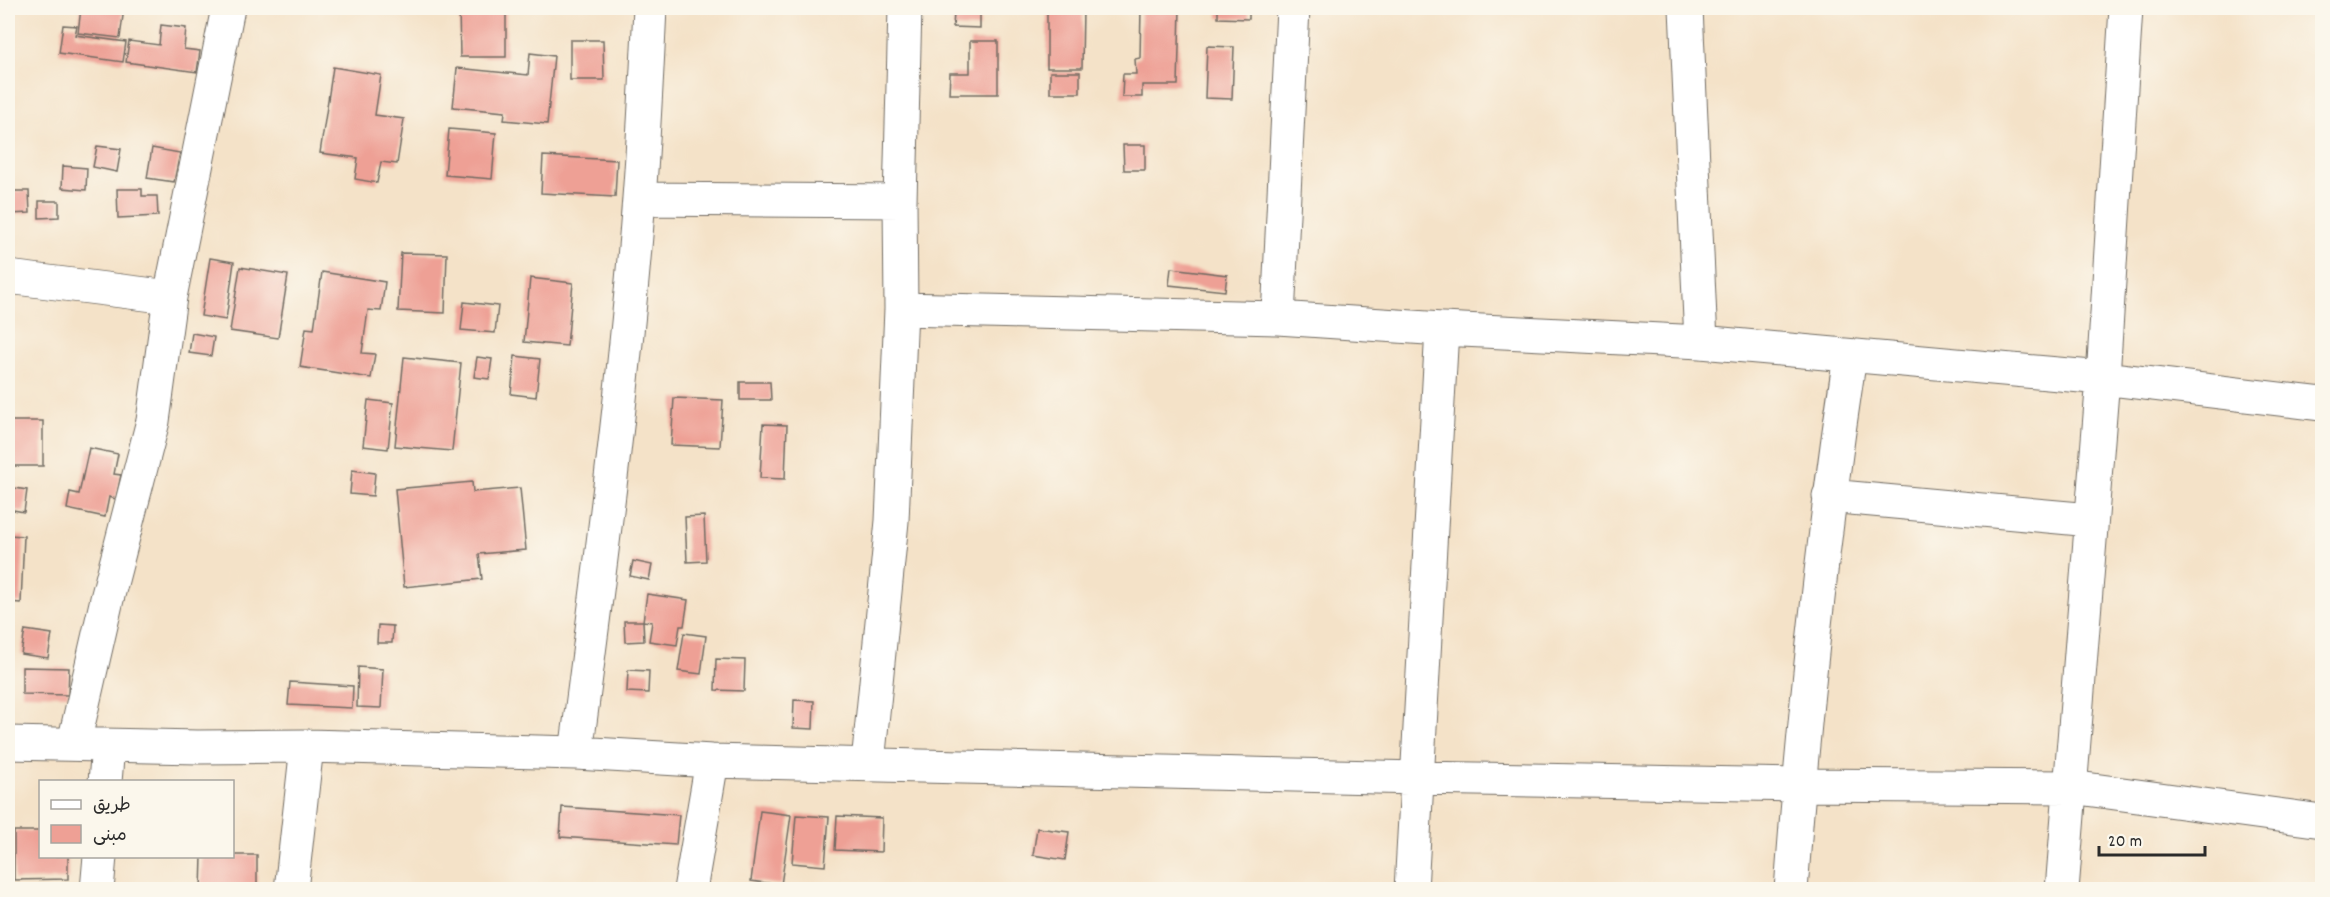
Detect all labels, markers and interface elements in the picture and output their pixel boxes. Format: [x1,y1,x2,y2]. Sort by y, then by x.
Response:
legend [39,780,234,858]
text: طريق [93,794,131,819]
scale bar [2099,819,2206,857]
text: مبنى [93,824,127,849]
text: 20 m [2108,830,2142,855]

